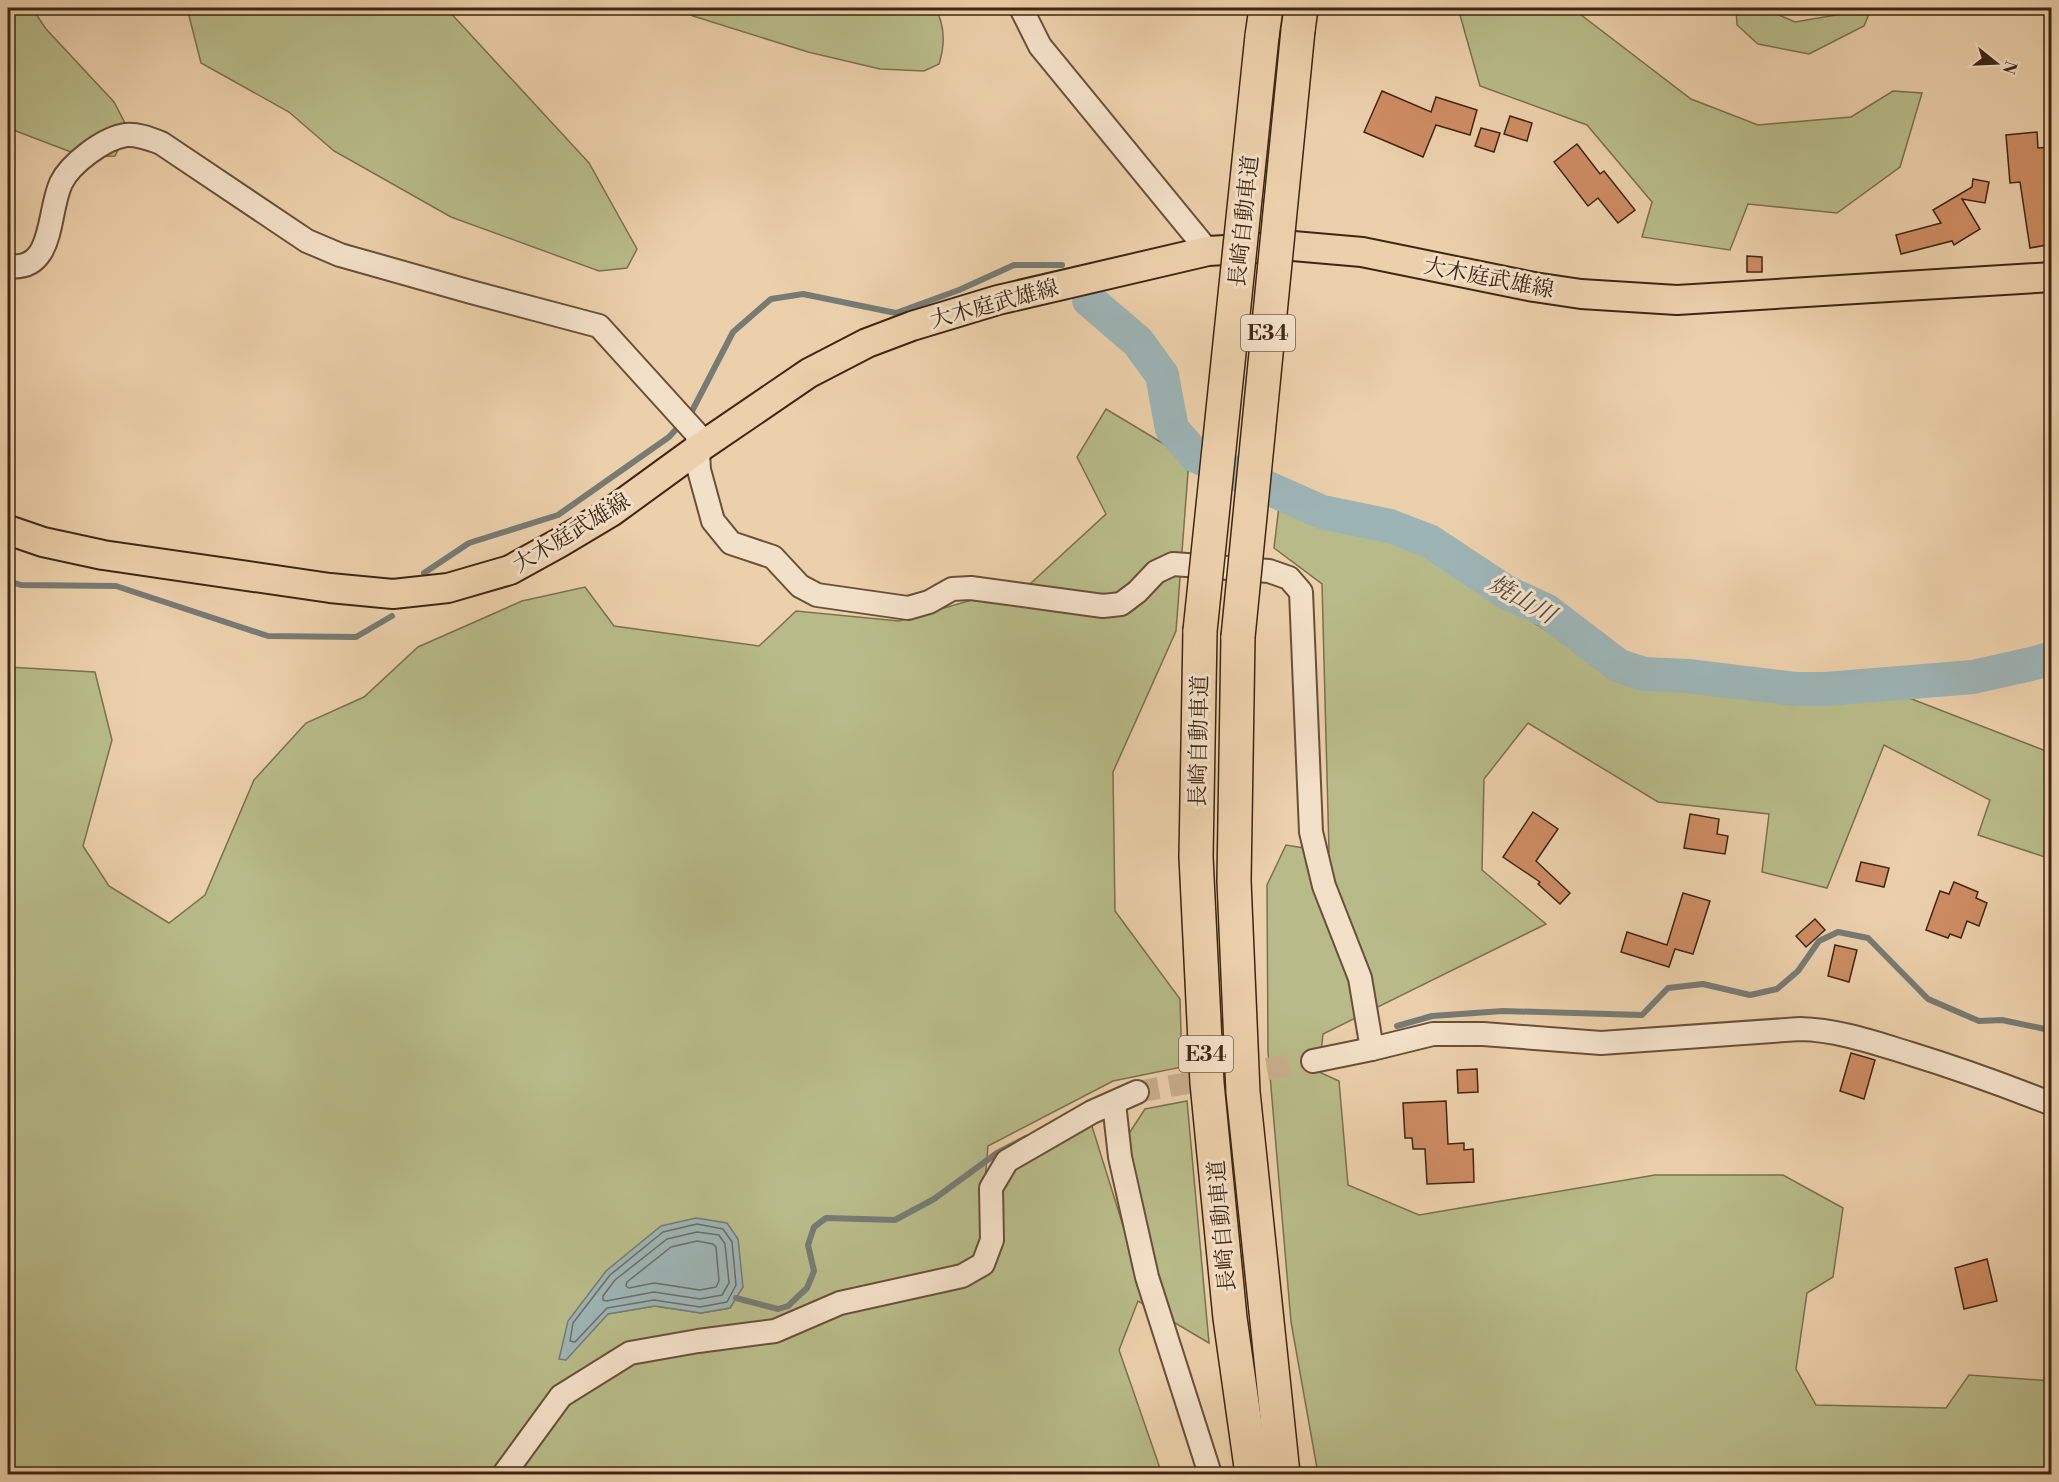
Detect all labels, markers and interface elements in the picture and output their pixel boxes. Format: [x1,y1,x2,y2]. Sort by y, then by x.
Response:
north arrow [1966,33,2026,93]
text: N [1998,58,2021,77]
street label: 長崎自動車道 [1224,154,1265,288]
street label: 大木庭武雄線 [1421,253,1556,304]
street label: 大木庭武雄線 [927,274,1062,335]
road number: E34 [1241,315,1295,351]
street label: 大木庭武雄線 [508,488,635,579]
water label: 焼山川 [1483,569,1563,632]
street label: 長崎自動車道 [1185,675,1214,807]
road number: E34 [1179,1036,1233,1072]
street label: 長崎自動車道 [1203,1159,1242,1293]

